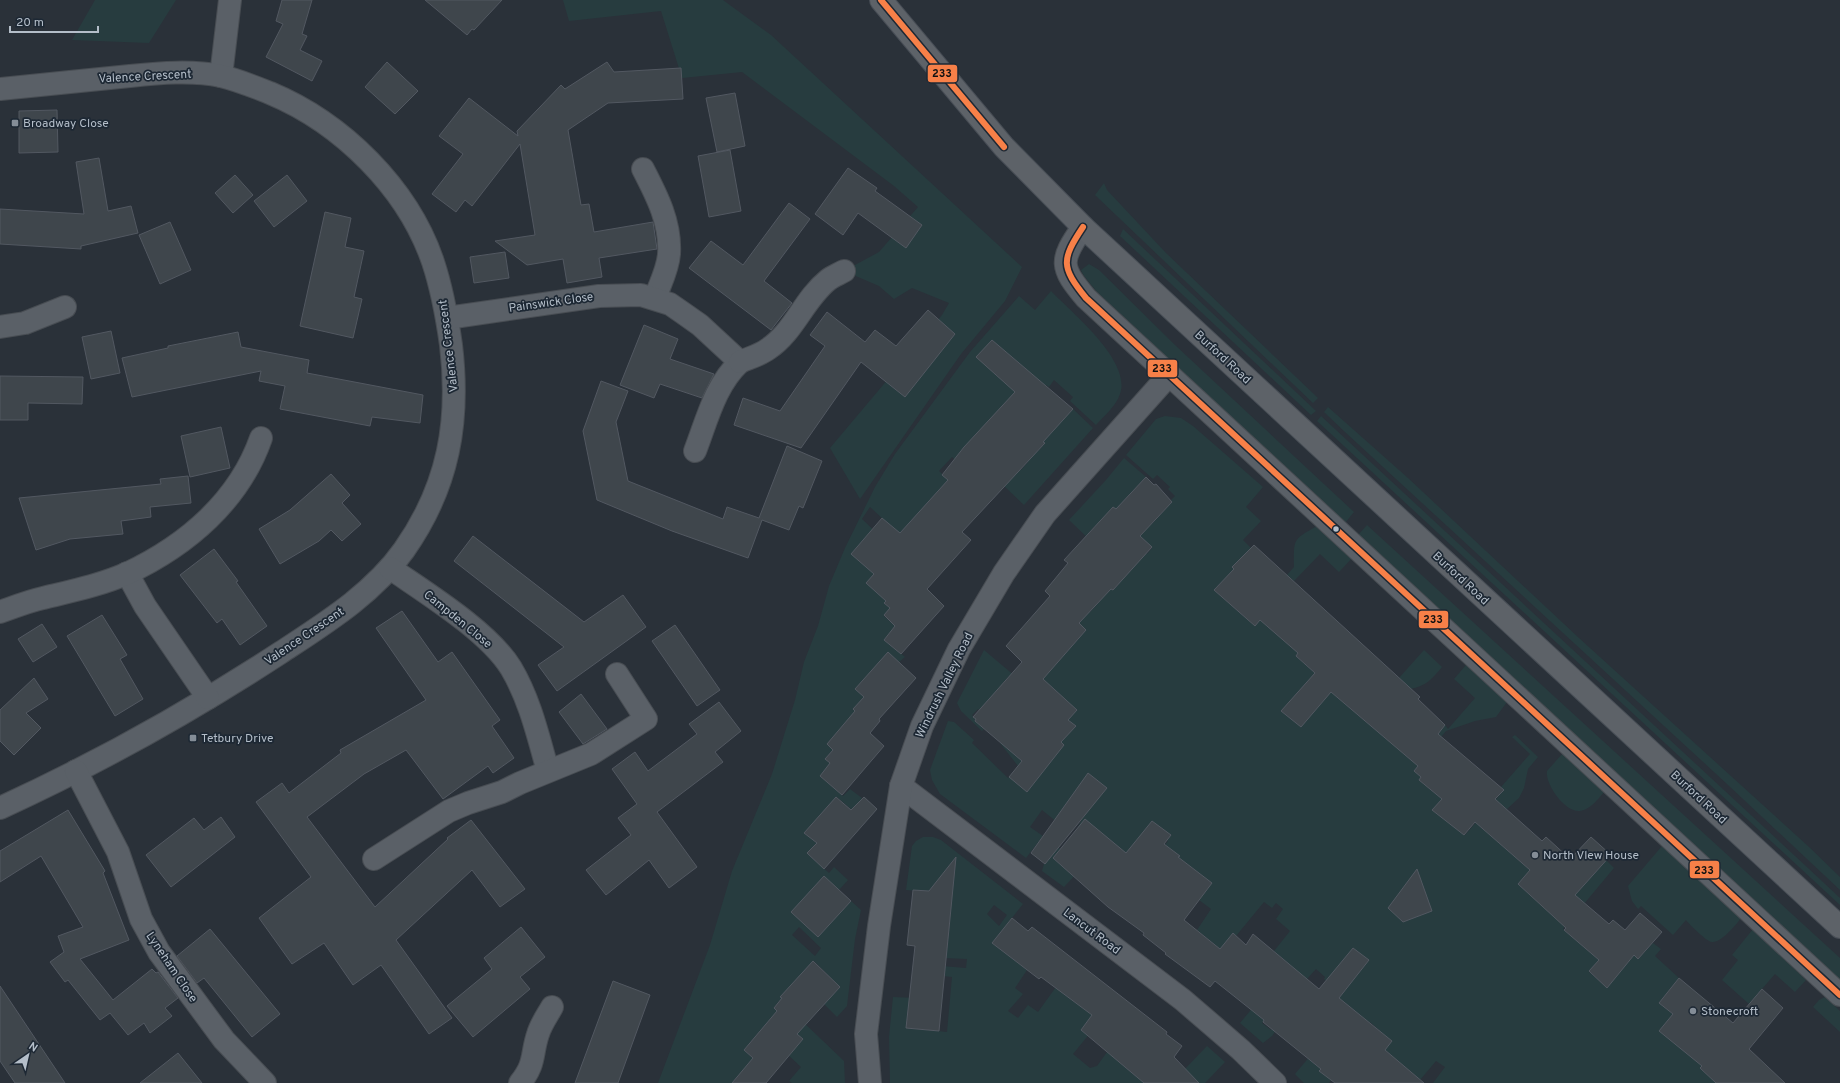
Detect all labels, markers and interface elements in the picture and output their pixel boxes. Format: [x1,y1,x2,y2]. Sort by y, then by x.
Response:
scale bar [10,8,98,34]
text: 20 m [16,15,44,31]
line badge: 233 [927,64,958,83]
street label: Valence Crescent [98,67,192,87]
text: 233 [932,67,952,81]
place label: Broadway Close [23,116,109,132]
marker: Broadway Close [10,118,20,128]
street label: Painswick Close [508,289,594,317]
street label: Valence Crescent [435,299,463,393]
street label: Burford Road [1191,327,1254,388]
line badge: 233 [1147,359,1178,378]
text: 233 [1152,362,1172,376]
unlabelled marker [1331,524,1341,534]
street label: Burford Road [1429,548,1492,609]
street label: Campden Close [420,587,495,652]
street label: Valence Crescent [261,604,348,669]
line badge: 233 [1418,610,1449,629]
text: 233 [1423,613,1443,627]
street label: Windrush Valley Road [912,630,977,741]
place label: Tetbury Drive [201,731,274,747]
marker: Tetbury Drive [188,733,198,743]
street label: Burford Road [1667,767,1730,828]
place label: North Vlew House [1543,848,1639,864]
marker: North Vlew House [1530,850,1540,860]
line badge: 233 [1689,860,1720,879]
text: 233 [1694,864,1714,878]
street label: Lancut Road [1059,905,1123,959]
street label: Lyneham Close [142,929,201,1006]
place label: Stonecroft [1701,1004,1758,1020]
marker: Stonecroft [1688,1006,1698,1016]
north arrow [8,1035,48,1075]
text: N [26,1040,40,1056]

